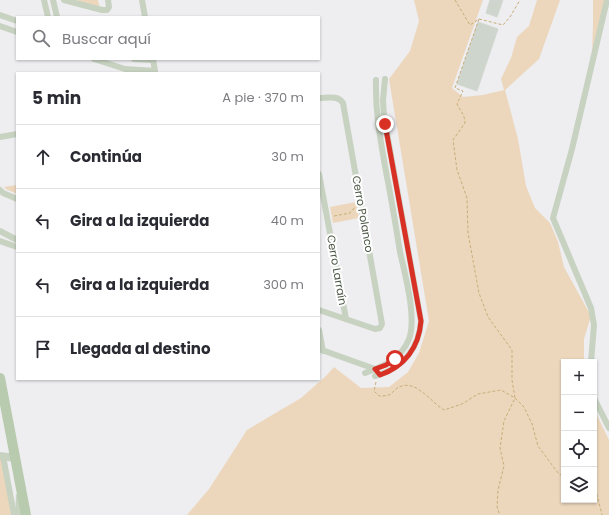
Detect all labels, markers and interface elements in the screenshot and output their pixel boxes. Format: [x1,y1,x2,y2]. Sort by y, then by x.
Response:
search box [16,16,320,60]
icon: search [30,27,52,49]
text: Buscar aquí [62,28,151,49]
text: 5 min [32,86,81,110]
text: A pie · 370 m [222,88,304,107]
route end [376,115,394,133]
icon: ahead [32,146,54,168]
text: Continúa [70,146,142,167]
text: 30 m [271,147,304,166]
street label: Cerro Polanco [348,174,378,254]
icon: left [32,210,54,232]
text: Gira a la izquierda [70,210,209,231]
text: 40 m [271,211,304,230]
street label: Cerro Larraín [323,234,351,306]
icon: left [32,274,54,296]
text: Gira a la izquierda [70,274,209,295]
text: 300 m [263,275,304,294]
icon: arrive [32,338,54,360]
text: Llegada al destino [70,338,211,359]
route start [386,350,404,368]
map controls [561,359,597,503]
button: + [561,359,597,395]
button: − [561,395,597,431]
button: locate [561,431,597,467]
button: layers [561,467,597,503]

